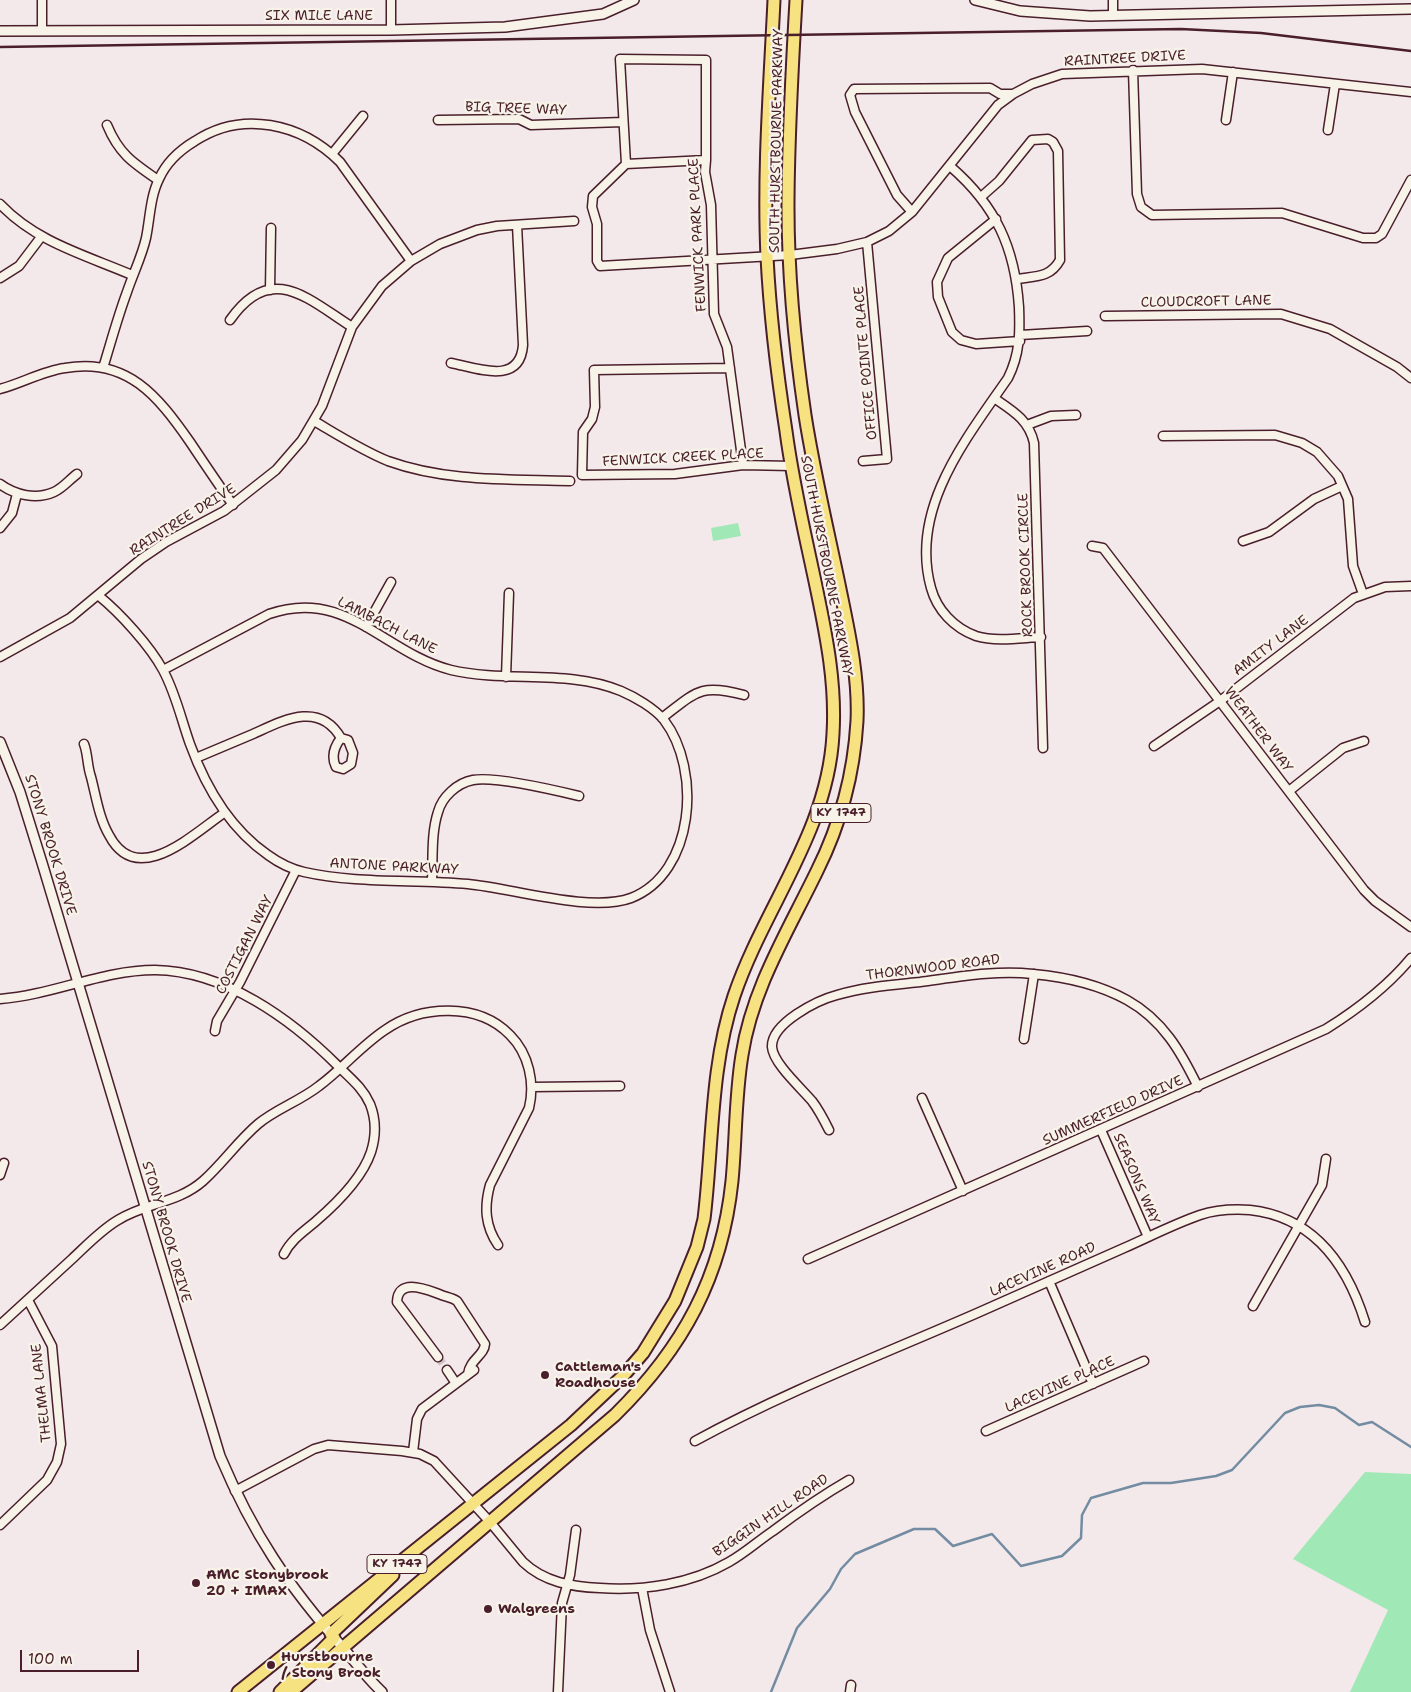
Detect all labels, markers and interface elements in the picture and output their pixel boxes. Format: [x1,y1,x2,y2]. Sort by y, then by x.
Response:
street label: SIX MILE LANE [265,8,373,24]
street label: SOUTH HURSTBOURNE PARKWAY [767,29,787,253]
street label: RAINTREE DRIVE [1064,47,1186,71]
street label: BIG TREE WAY [465,99,567,119]
street label: FENWICK PARK PLACE [686,158,710,312]
street label: OFFICE POINTE PLACE [851,285,881,441]
street label: CLOUDCROFT LANE [1140,292,1272,312]
street label: FENWICK CREEK PLACE [602,445,764,471]
street label: SOUTH HURSTBOURNE PARKWAY [796,454,856,678]
street label: RAINTREE DRIVE [127,481,239,559]
street label: ROCK BROOK CIRCLE [1015,493,1037,637]
street label: LAMBACH LANE [334,594,440,658]
street label: AMITY LANE [1230,612,1312,680]
street label: WEATHER WAY [1220,684,1296,776]
street label: STONY BROOK DRIVE [21,773,79,917]
road number: KY 1747 [811,804,871,822]
street label: ANTONE PARKWAY [329,855,459,879]
street label: COSTIGAN WAY [213,893,277,997]
street label: THORNWOOD ROAD [865,951,1001,985]
street label: SUMMERFIELD DRIVE [1040,1072,1186,1150]
street label: SEASONS WAY [1109,1131,1163,1227]
street label: STONY BROOK DRIVE [138,1159,194,1305]
street label: LACEVINE ROAD [987,1239,1099,1301]
street label: THELMA LANE [28,1343,56,1443]
street label: LACEVINE PLACE [1003,1353,1117,1417]
place label: Cattleman's Roadhouse [555,1359,641,1391]
marker: Cattleman's Roadhouse [539,1369,551,1381]
street label: BIGGIN HILL ROAD [710,1471,832,1561]
road number: KY 1747 [367,1555,427,1574]
place label: AMC Stonybrook 20 + IMAX [206,1567,329,1600]
marker: AMC Stonybrook 20 + IMAX [190,1577,202,1589]
place label: Walgreens [498,1601,575,1617]
marker: Walgreens [482,1603,494,1615]
scale bar [22,1640,141,1672]
text: 100 m [28,1649,73,1669]
place label: Hurstbourne / Stony Brook [281,1649,381,1681]
marker: Hurstbourne / Stony Brook [265,1659,277,1671]

